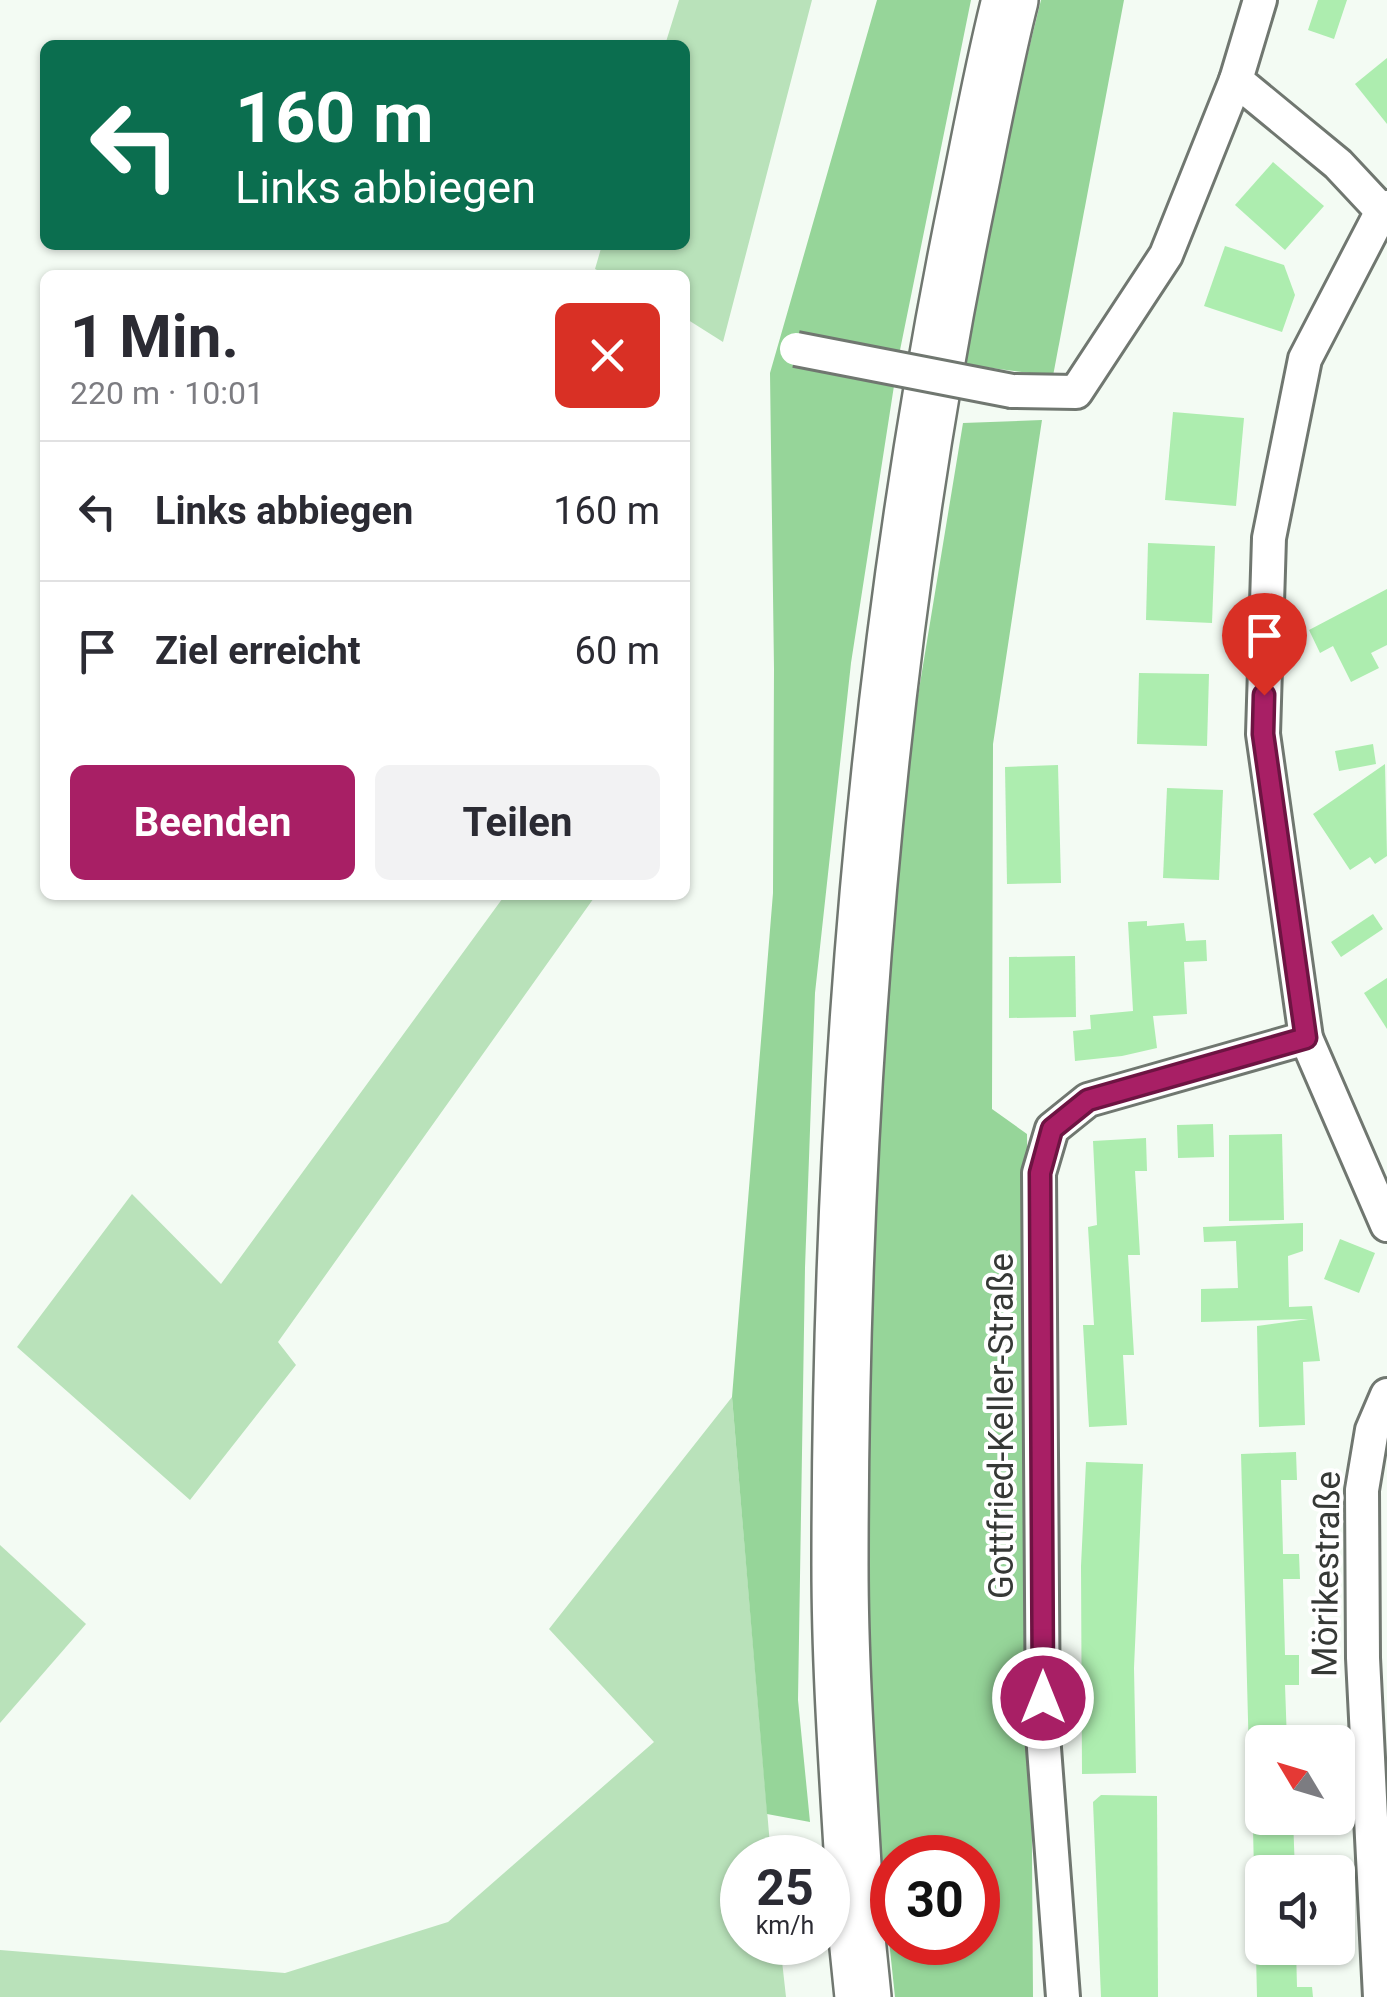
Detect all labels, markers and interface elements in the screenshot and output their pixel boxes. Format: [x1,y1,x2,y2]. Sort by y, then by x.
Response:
text: 160 m [235,77,434,159]
icon: left [70,80,200,210]
text: Links abbiegen [235,161,536,214]
text: 1 Min. [70,301,239,372]
button: close [555,303,660,408]
text: 220 m · 10:01 [70,374,264,412]
icon: left [70,484,125,539]
text: Links abbiegen [155,489,413,533]
text: 160 m [553,489,660,533]
pin [1222,593,1307,696]
icon: arrive [1237,608,1292,663]
icon: arrive [70,624,125,679]
text: Ziel erreicht [155,629,361,673]
text: 60 m [575,629,660,673]
button: Beenden [70,765,355,880]
button: Teilen [375,765,660,880]
street label: Gottfried-Keller-Straße [981,1253,1022,1599]
street label: Mörikestraße [1304,1471,1349,1677]
position arrow [991,1646,1095,1750]
north arrow [1245,1725,1355,1835]
map controls [1245,1725,1355,1965]
speed limit sign: 30 [870,1835,1000,1965]
button: sound [1245,1855,1355,1965]
text: 25 [756,1859,814,1917]
text: km/h [756,1911,814,1940]

